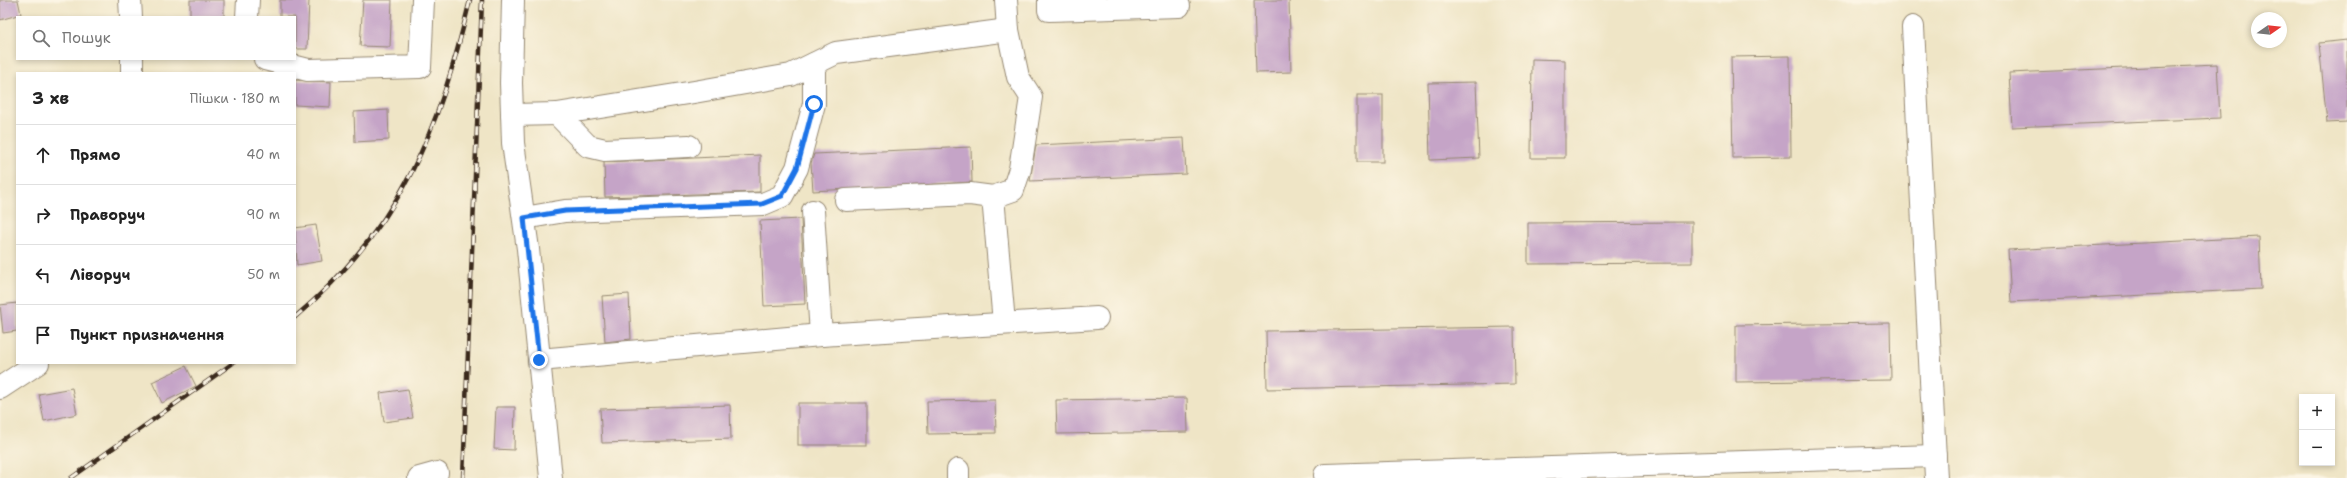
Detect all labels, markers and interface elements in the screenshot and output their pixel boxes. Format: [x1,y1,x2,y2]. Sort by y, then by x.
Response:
north arrow [2251,12,2287,48]
search box [16,16,296,60]
icon: search [30,27,52,49]
text: Пошук [62,28,111,48]
text: 3 хв [32,87,69,109]
text: Пішки · 180 m [190,90,280,107]
route start [805,95,823,113]
icon: ahead [32,144,54,166]
text: Прямо [70,145,120,165]
text: 40 m [246,146,280,163]
icon: right [32,204,54,226]
text: Праворуч [70,205,145,225]
text: 90 m [246,206,280,223]
icon: left [32,264,54,286]
text: Ліворуч [70,265,130,285]
text: 50 m [247,266,280,283]
icon: arrive [32,324,54,346]
text: Пункт призначення [70,325,225,345]
route end [530,351,548,369]
map controls [2299,394,2335,466]
button: + [2299,394,2335,430]
button: − [2299,430,2335,466]

